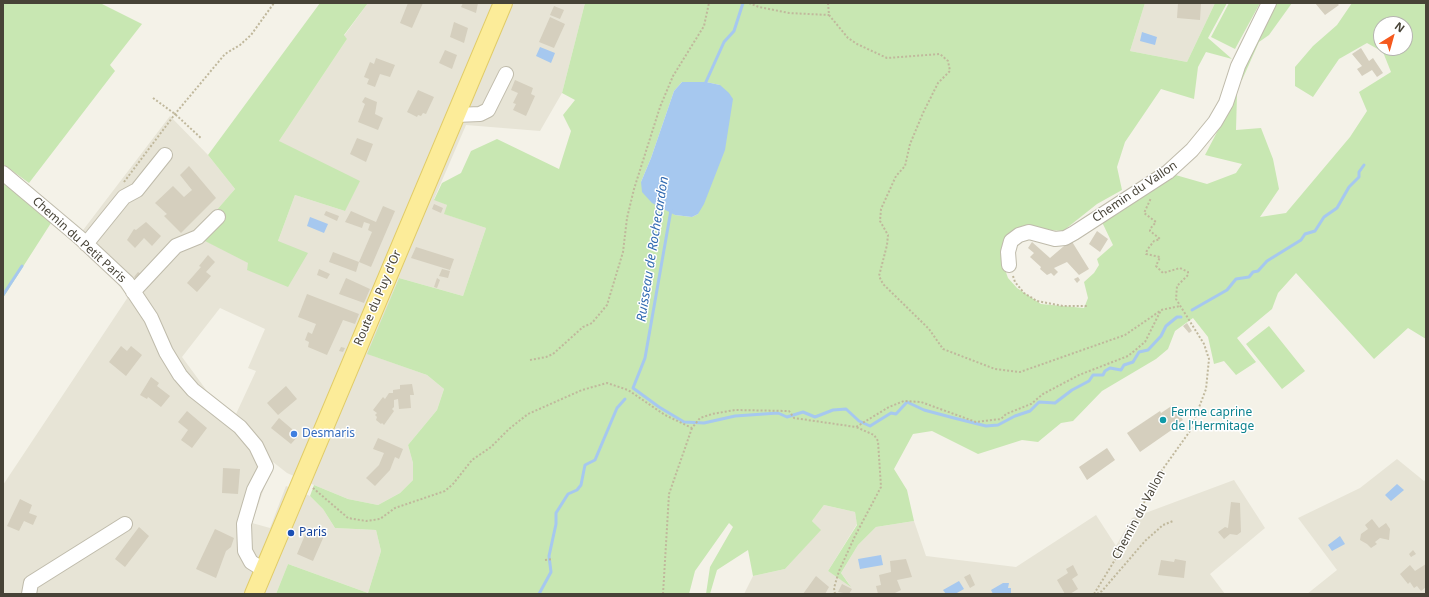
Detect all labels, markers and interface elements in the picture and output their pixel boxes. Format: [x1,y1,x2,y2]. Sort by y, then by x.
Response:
north arrow [1373,16,1413,56]
text: N [1392,18,1408,35]
street label: Chemin du Vallon [1090,158,1180,226]
water label: Ruisseau de Rochecardon [634,175,672,323]
street label: Chemin du Petit Paris [29,194,129,286]
street label: Route du Puy d'Or [351,248,405,348]
place label: Ferme caprine de l'Hermitage [1171,406,1254,434]
marker: Ferme caprine de l'Hermitage [1158,415,1168,425]
place label: Desmaris [302,427,355,441]
marker: Desmaris [289,429,299,439]
street label: Chemin du Vallon [1109,468,1169,562]
place label: Paris [299,526,327,540]
marker: Paris [286,528,296,538]

